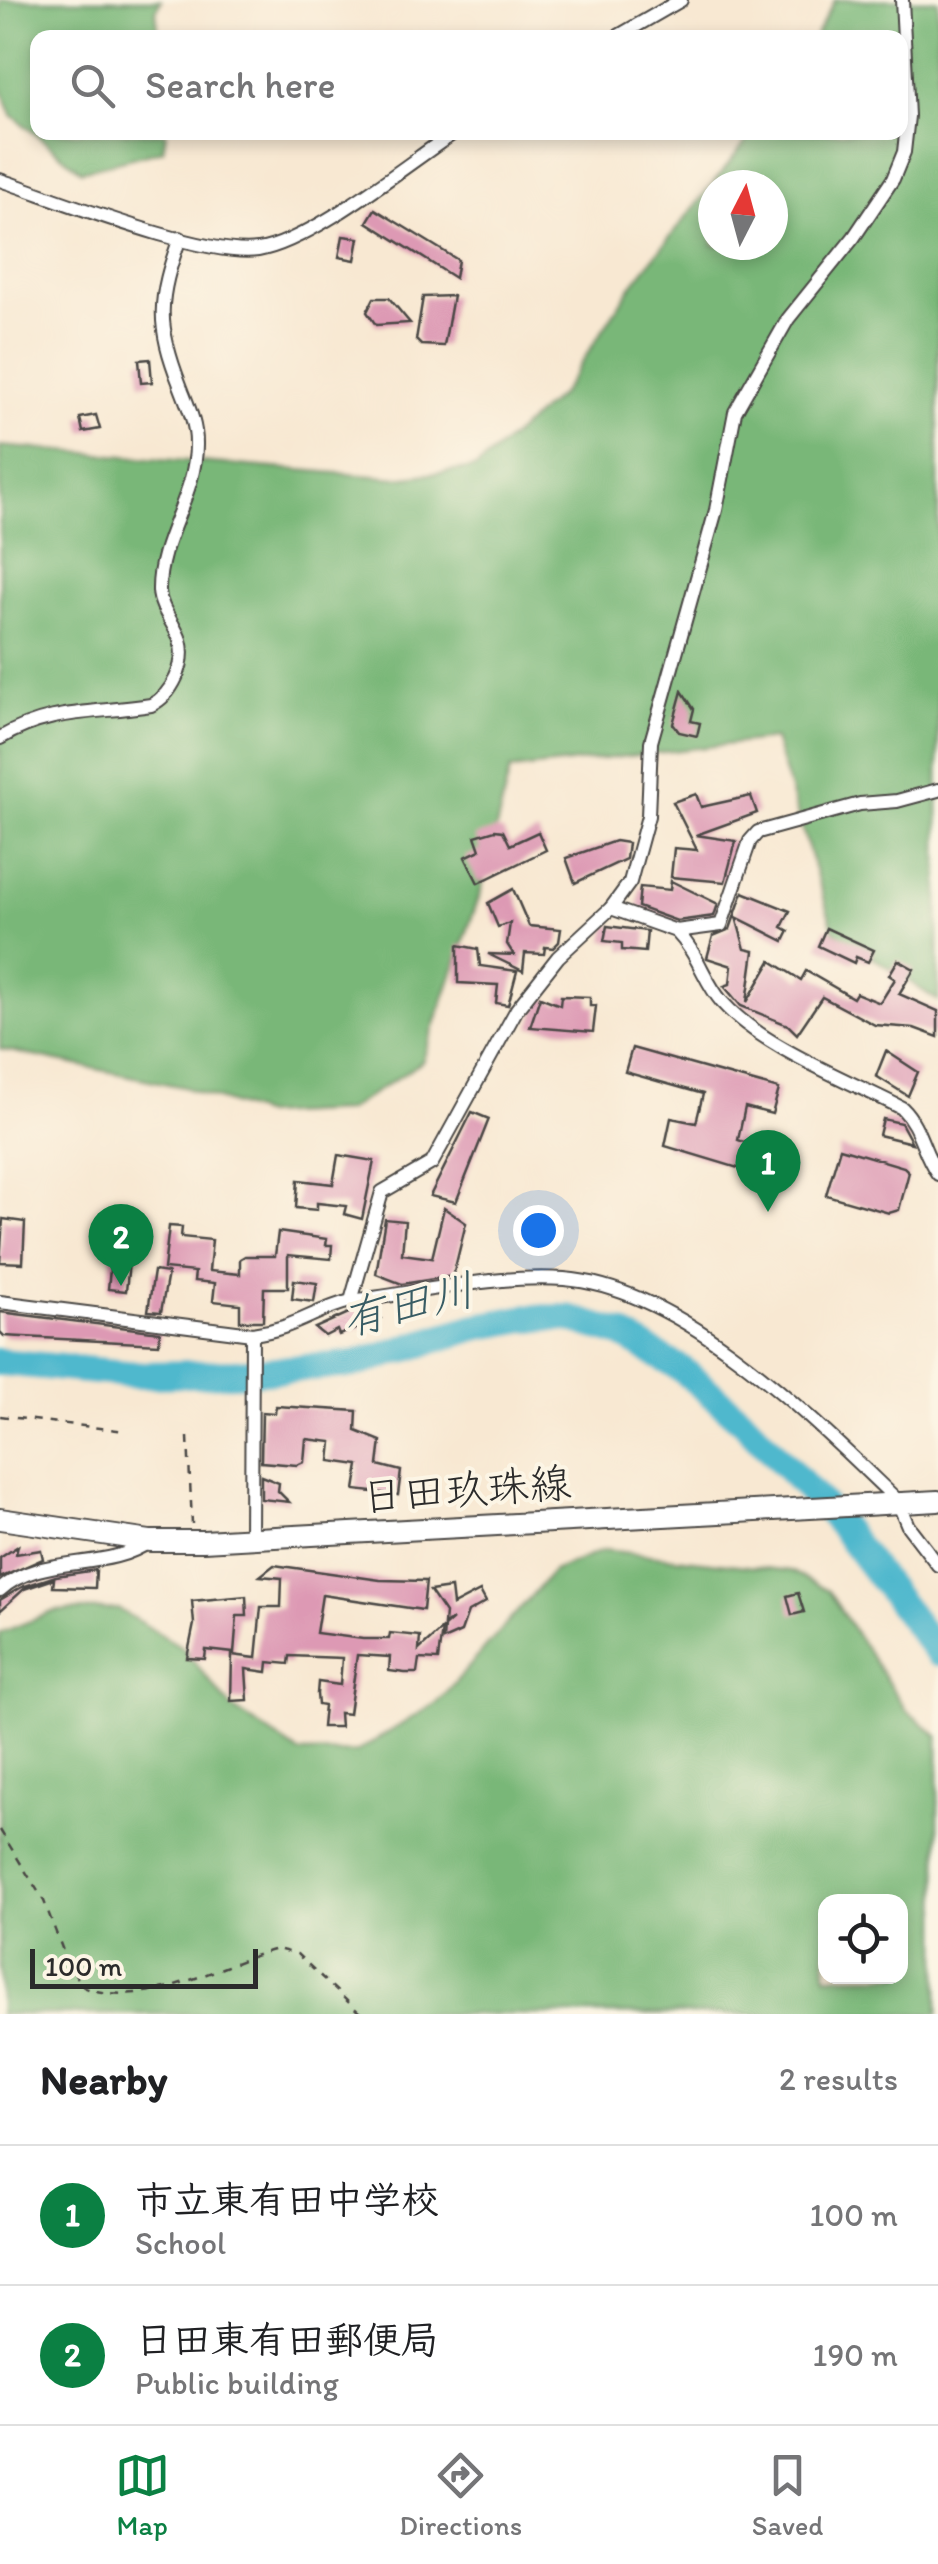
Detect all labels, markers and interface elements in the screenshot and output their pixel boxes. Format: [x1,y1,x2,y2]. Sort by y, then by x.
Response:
search box [30,30,908,140]
icon: search [65,58,120,113]
text: Search here [145,62,336,108]
north arrow [698,170,788,260]
pin: 1 [736,1130,800,1212]
pin: 2 [88,1204,154,1286]
your location [513,1205,564,1256]
water label: 有田川 [336,1261,480,1347]
street label: 日田玖珠線 [360,1457,573,1522]
map controls [818,1894,908,1984]
button: locate [818,1894,908,1984]
scale bar [30,1944,258,1988]
text: 100 m [45,1949,122,1983]
text: Nearby [40,2054,167,2105]
text: 2 results [779,2060,898,2098]
text: 市立東有田中学校 [135,2177,439,2223]
text: 1 [65,2196,80,2234]
text: 100 m [810,2196,898,2234]
text: School [135,2224,226,2262]
text: 日田東有田郵便局 [135,2317,439,2363]
text: 2 [64,2336,81,2374]
text: 190 m [813,2336,898,2374]
text: Public building [135,2364,339,2402]
tab: Map [115,2448,170,2542]
tab: Directions [399,2448,522,2542]
tab: Saved [752,2448,823,2542]

